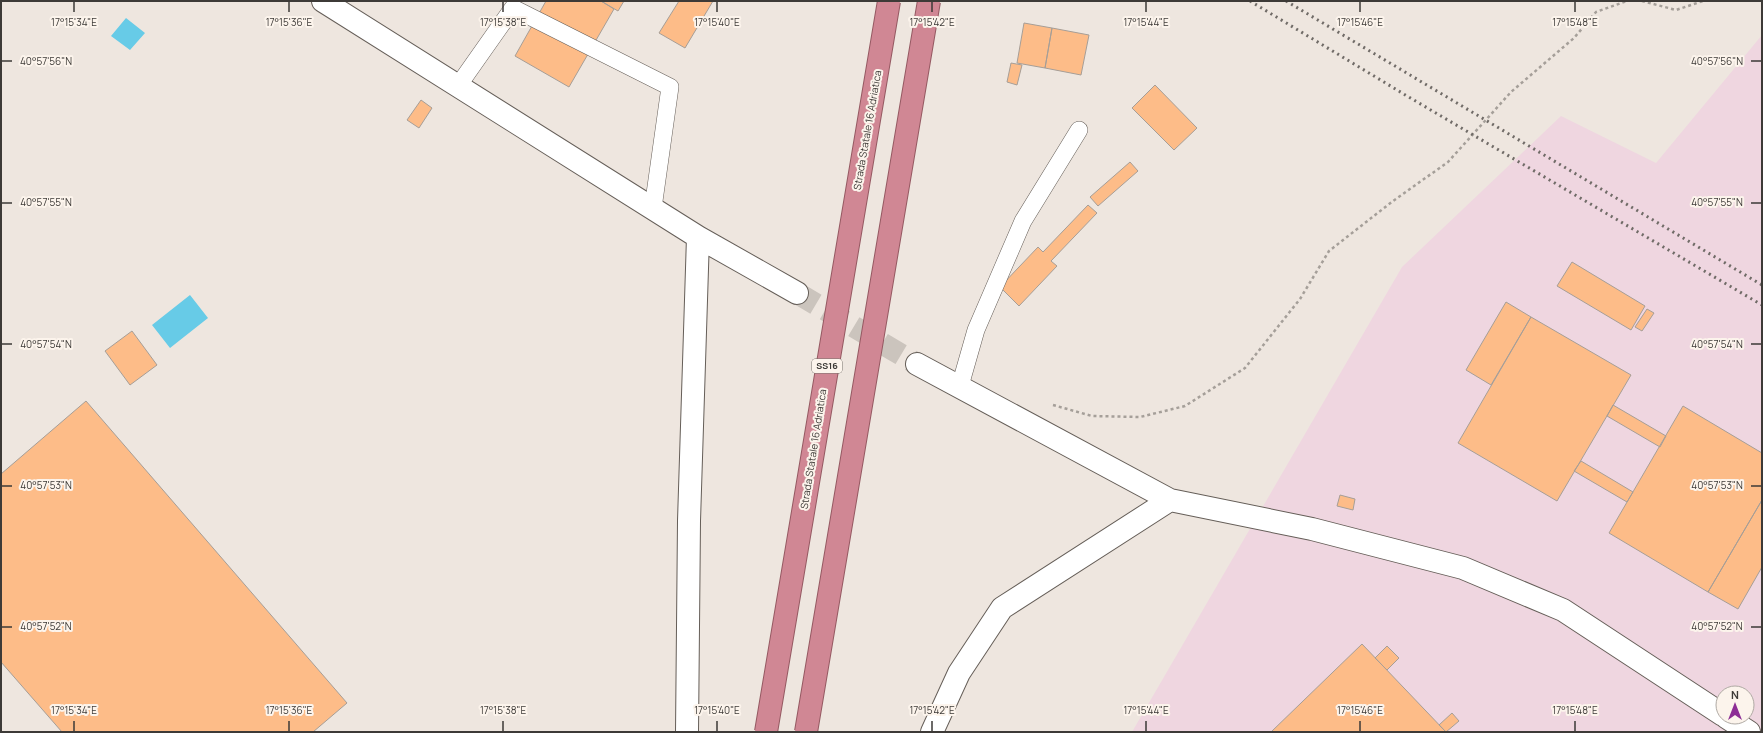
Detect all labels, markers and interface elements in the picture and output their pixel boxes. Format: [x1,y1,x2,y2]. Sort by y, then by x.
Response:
text: 17°15'34"E [51,15,97,29]
text: 17°15'36"E [266,15,313,29]
text: 17°15'38"E [480,15,526,29]
text: 17°15'40"E [694,15,740,29]
text: 17°15'42"E [909,15,955,29]
text: 17°15'44"E [1123,15,1169,29]
text: 17°15'46"E [1337,15,1383,29]
text: 17°15'48"E [1552,15,1598,29]
text: 40°57'56"N [20,54,72,68]
text: 40°57'56"N [1691,54,1743,68]
street label: Strada Statale 16 Adriatica [850,69,884,191]
text: 40°57'55"N [20,195,72,209]
text: 40°57'55"N [1691,195,1743,209]
text: 40°57'54"N [20,337,72,351]
text: 40°57'54"N [1691,337,1743,351]
road number: SS16 [812,359,842,373]
street label: Strada Statale 16 Adriatica [797,388,829,510]
text: 40°57'53"N [20,478,72,492]
text: 40°57'53"N [1691,478,1743,492]
text: 40°57'52"N [20,619,72,633]
text: 40°57'52"N [1691,619,1743,633]
north arrow [1715,685,1755,725]
text: N [1731,687,1739,702]
text: 17°15'34"E [51,703,97,717]
text: 17°15'36"E [266,703,313,717]
text: 17°15'38"E [480,703,526,717]
text: 17°15'40"E [694,703,740,717]
text: 17°15'42"E [909,703,955,717]
text: 17°15'44"E [1123,703,1169,717]
text: 17°15'46"E [1337,703,1383,717]
text: 17°15'48"E [1552,703,1598,717]

